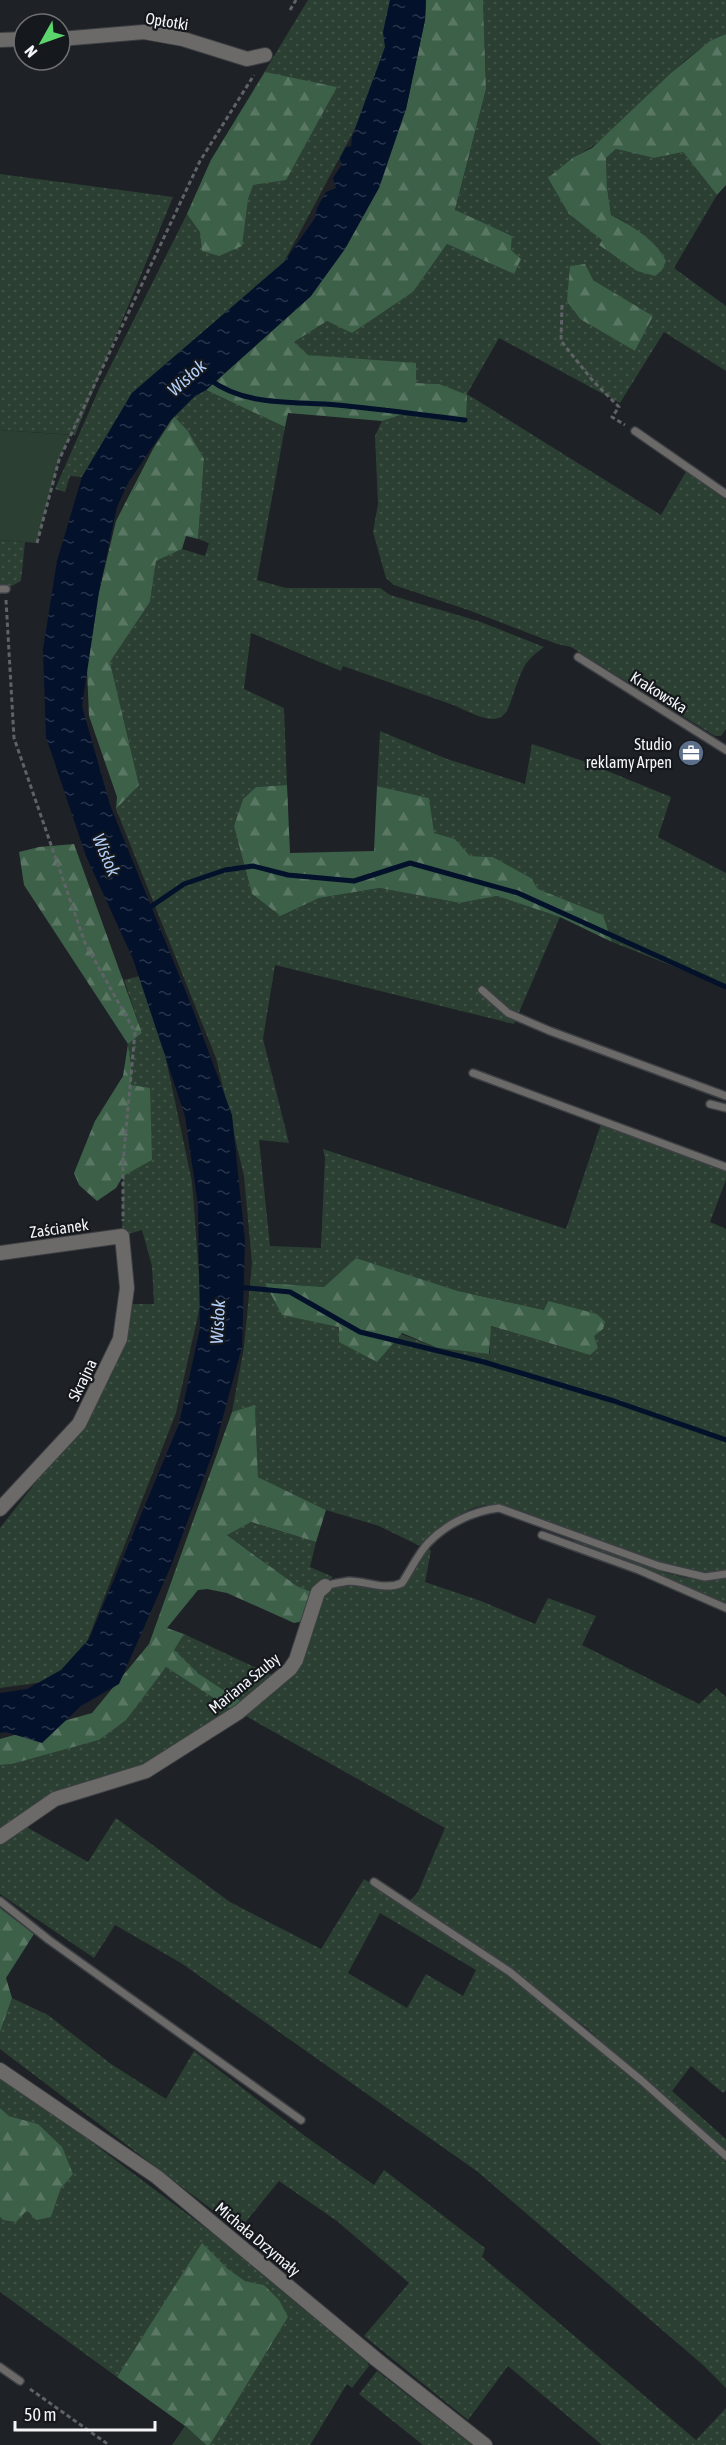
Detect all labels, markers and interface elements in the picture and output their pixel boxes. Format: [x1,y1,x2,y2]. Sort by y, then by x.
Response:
street label: Opłotki [144,9,190,34]
north arrow [12,12,72,72]
text: N [21,42,40,61]
water label: Wisłok [163,354,211,400]
street label: Krakowska [627,668,691,716]
place label: Studio reklamy Arpen [586,735,672,772]
office icon: Studio reklamy Arpen [676,738,706,768]
water label: Wisłok [88,830,125,880]
street label: Zaścianek [28,1215,90,1241]
water label: Wisłok [206,1298,229,1345]
street label: Skrajna [64,1356,101,1404]
street label: Mariana Szuby [205,1649,284,1718]
street label: Michała Drzymały [211,2198,304,2281]
scale bar [15,2394,154,2432]
text: 50 m [24,2404,56,2425]

